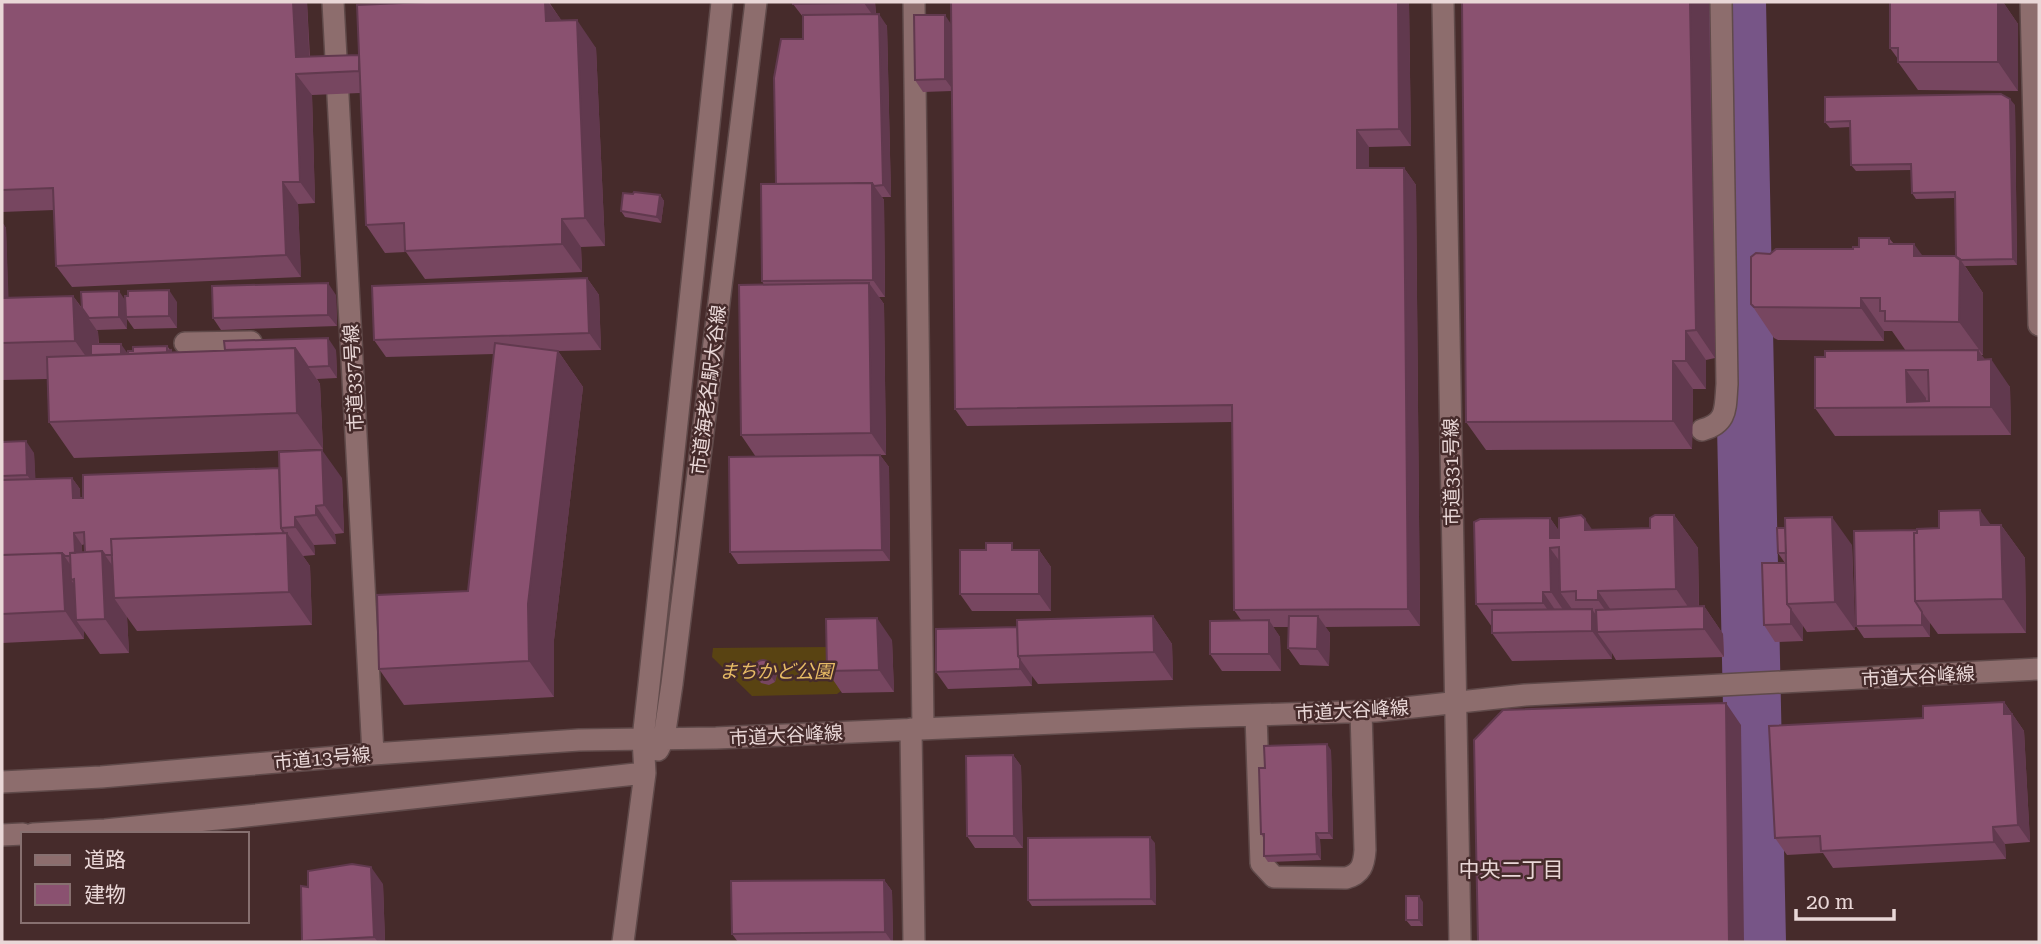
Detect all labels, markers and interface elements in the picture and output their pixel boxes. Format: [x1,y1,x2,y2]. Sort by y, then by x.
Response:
street label: 市道海老名駅大谷線 [687,304,730,476]
street label: 市道337号線 [339,323,368,432]
street label: 市道331号線 [1439,418,1464,526]
park label: まちかど公園 [719,660,836,683]
street label: 市道大谷峰線 [1860,662,1976,691]
street label: 市道大谷峰線 [1294,696,1410,725]
street label: 市道大谷峰線 [728,721,844,750]
street label: 市道13号線 [273,743,372,774]
legend [21,832,248,923]
text: 道路 [84,848,126,872]
district label: 中央二丁目 [1459,858,1564,882]
scale bar [1796,878,1894,922]
text: 建物 [84,883,126,907]
text: 20 m [1806,890,1854,914]

